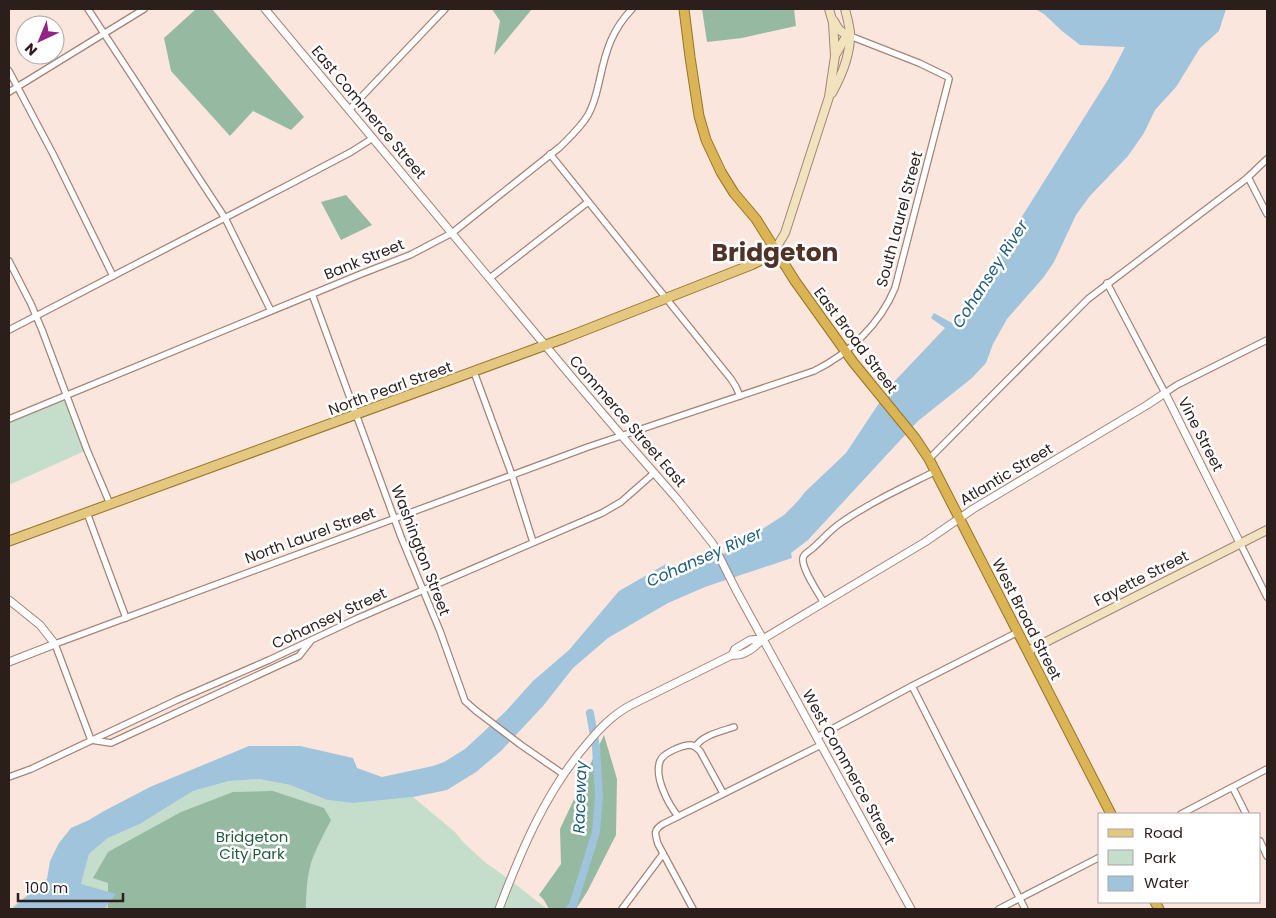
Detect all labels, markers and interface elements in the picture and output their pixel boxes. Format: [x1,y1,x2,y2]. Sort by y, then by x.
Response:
north arrow [15,15,65,65]
text: N [20,39,42,60]
street label: East Commerce Street [307,41,431,183]
street label: South Laurel Street [871,149,927,289]
water label: Cohansey River [946,215,1034,332]
street label: Bank Street [321,233,407,285]
district label: Bridgeton [712,235,838,270]
street label: East Broad Street [809,283,903,397]
street label: Commerce Street East [565,351,691,491]
street label: North Pearl Street [325,356,455,420]
street label: Vine Street [1173,393,1229,475]
street label: Atlantic Street [956,438,1056,510]
street label: Washington Street [386,482,456,618]
street label: North Laurel Street [242,502,378,568]
water label: Cohansey River [642,521,766,593]
street label: Fayette Street [1090,545,1192,611]
street label: West Broad Street [987,555,1067,683]
street label: Cohansey Street [268,582,390,654]
street label: West Commerce Street [798,686,900,848]
water label: Raceway [567,759,593,834]
legend [1098,813,1261,903]
text: Road [1144,822,1183,843]
park label: Bridgeton City Park [216,826,288,864]
text: Park [1144,847,1176,868]
scale bar [18,870,122,902]
text: Water [1144,872,1190,893]
text: 100 m [25,877,68,898]

